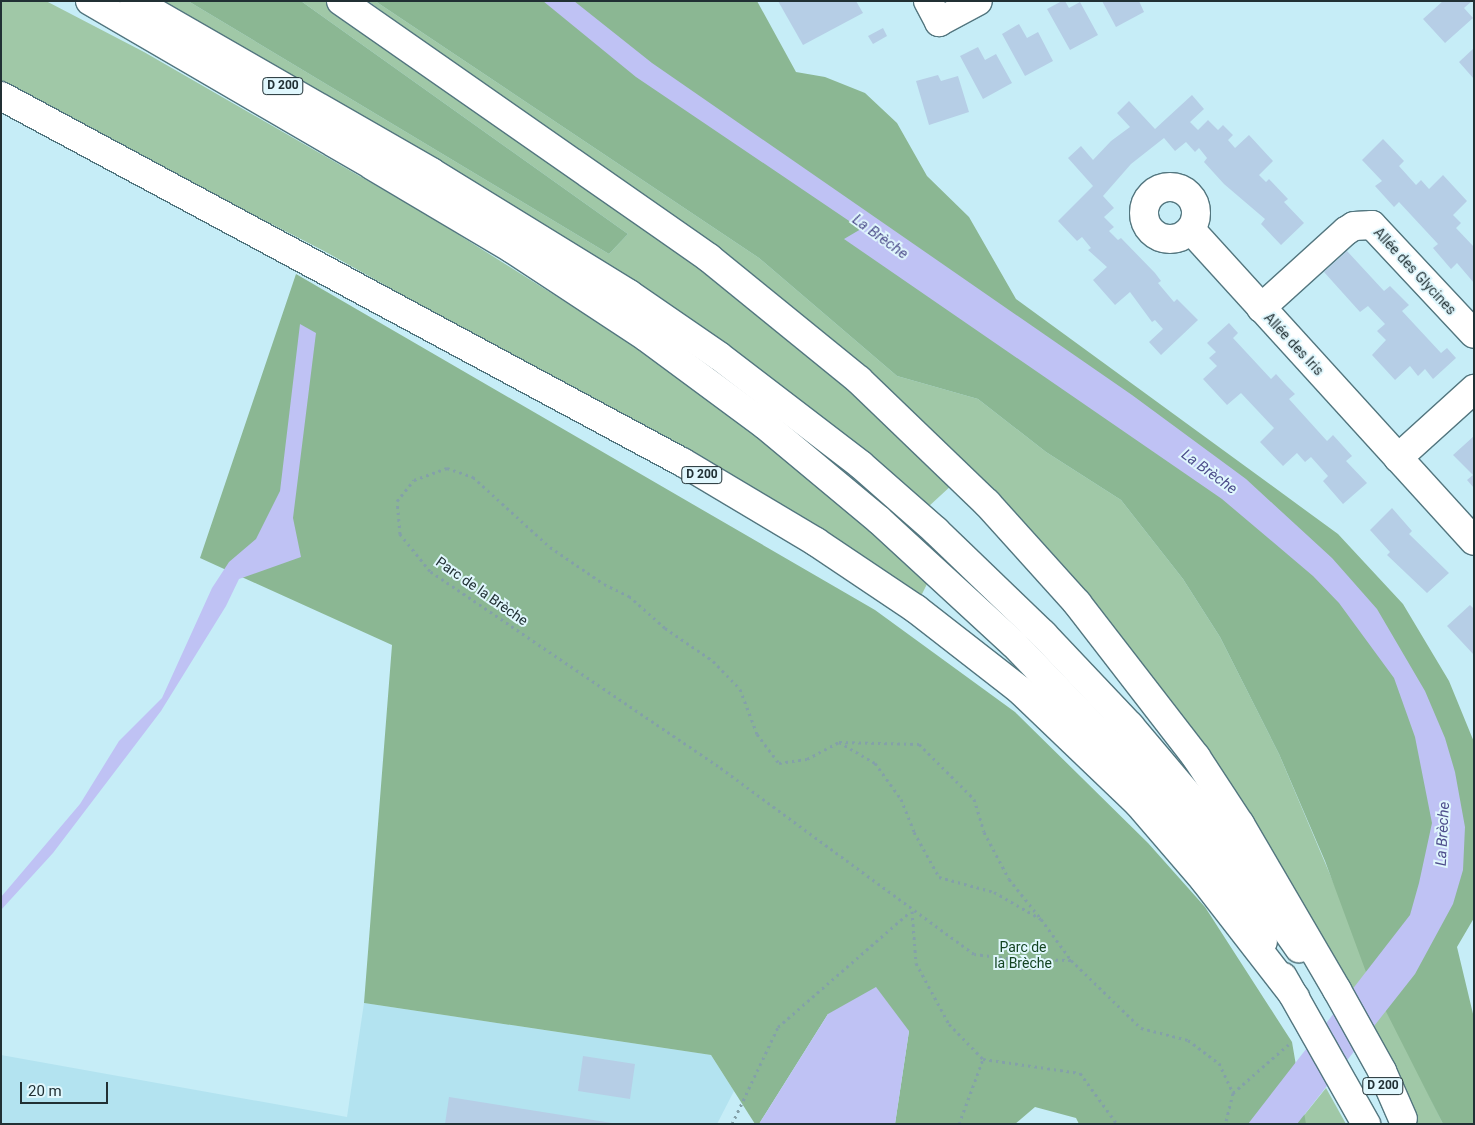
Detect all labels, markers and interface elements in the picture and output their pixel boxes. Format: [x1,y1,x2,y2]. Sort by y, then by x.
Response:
road number: D 200 [262,76,304,95]
water label: La Brèche [849,211,911,263]
street label: Allée des Glycines [1370,224,1460,318]
street label: Allée des Iris [1261,309,1327,379]
water label: La Brèche [1178,446,1240,498]
road number: D 200 [681,466,723,484]
street label: Parc de la Brèche [433,553,531,629]
water label: La Brèche [1432,801,1454,867]
park label: Parc de la Brèche [994,939,1052,972]
scale bar [22,1072,110,1104]
road number: D 200 [1362,1076,1404,1096]
text: 20 m [28,1082,62,1100]

